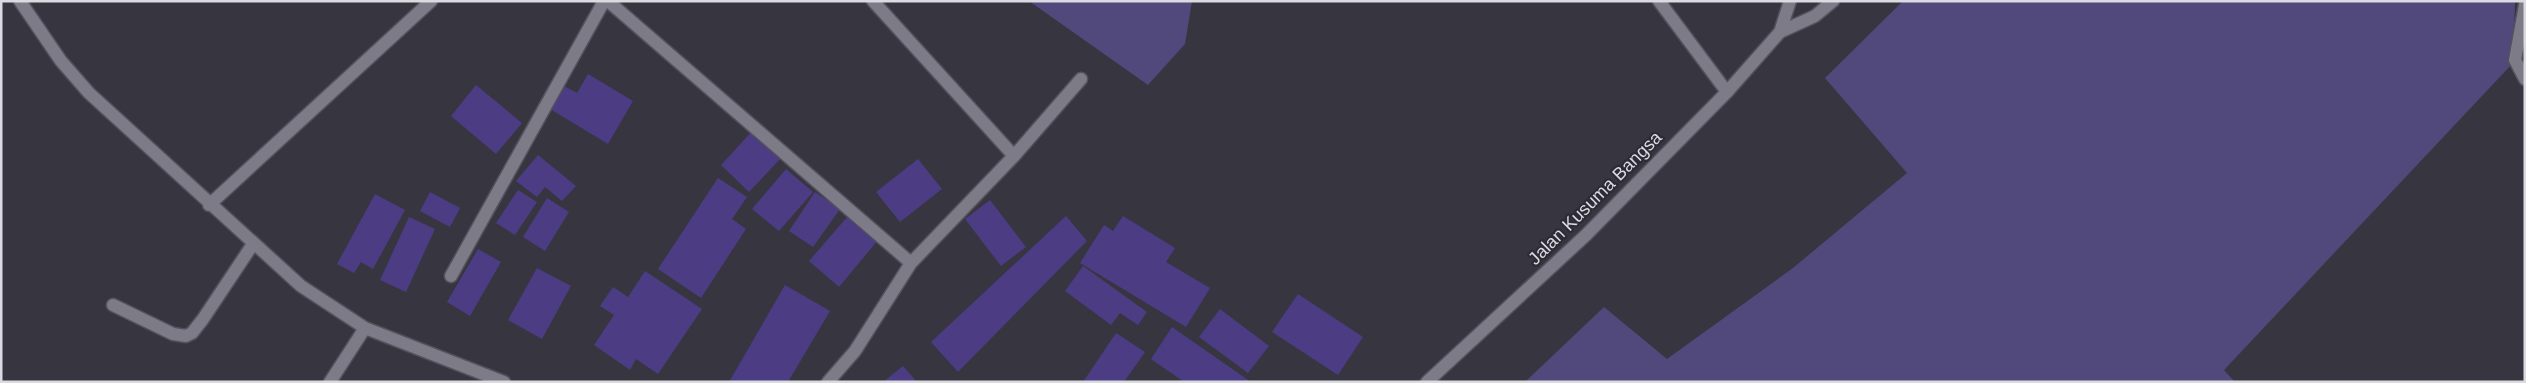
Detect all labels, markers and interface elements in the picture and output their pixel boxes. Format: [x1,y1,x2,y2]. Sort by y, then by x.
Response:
street label: Jalan Kusuma Bangsa [1524,127,1666,269]

